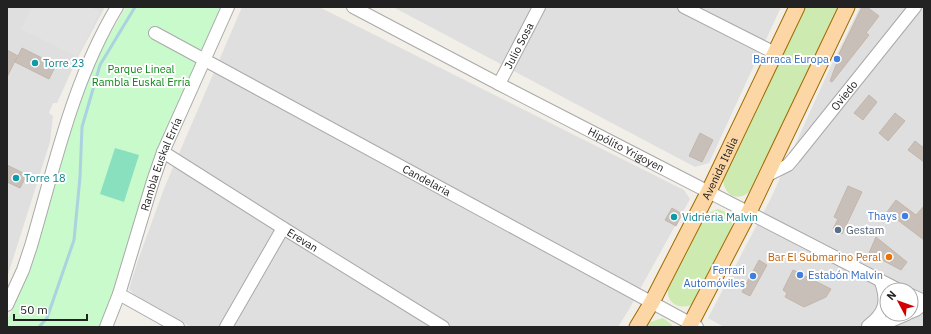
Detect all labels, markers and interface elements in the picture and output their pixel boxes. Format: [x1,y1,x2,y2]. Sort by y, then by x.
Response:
street label: Julio Sosa [501,20,537,71]
place label: Barraca Europa [753,52,829,66]
marker: Barraca Europa [832,54,842,64]
place label: Torre 23 [43,56,85,70]
marker: Torre 23 [30,58,40,68]
park label: Parque Lineal Rambla Euskal Erría [92,62,190,89]
street label: Oviedo [828,78,860,113]
street label: Rambla Euskal Erría [137,115,185,213]
street label: Hipólito Yrigoyen [586,124,667,175]
street label: Avenida Italia [699,135,741,202]
street label: Candelaria [400,162,453,199]
place label: Torre 18 [24,171,66,185]
marker: Torre 18 [11,173,21,183]
place label: Thays [868,209,897,223]
place label: Vidrieria Malvin [682,210,758,224]
marker: Thays [900,211,910,221]
marker: Vidrieria Malvin [669,212,679,222]
place label: Gestam [846,223,884,237]
street label: Erevan [284,225,321,255]
marker: Gestam [833,225,843,235]
place label: Bar El Submarino Peral [768,250,881,264]
marker: Bar El Submarino Peral [884,252,894,262]
place label: Ferrari Automóviles [683,263,745,290]
place label: Estabón Malvin [808,268,883,282]
marker: Estabón Malvin [795,270,805,280]
marker: Ferrari Automóviles [748,271,758,281]
north arrow [879,282,919,322]
text: N [884,288,899,303]
scale bar [14,296,87,322]
text: 50 m [20,302,48,317]

